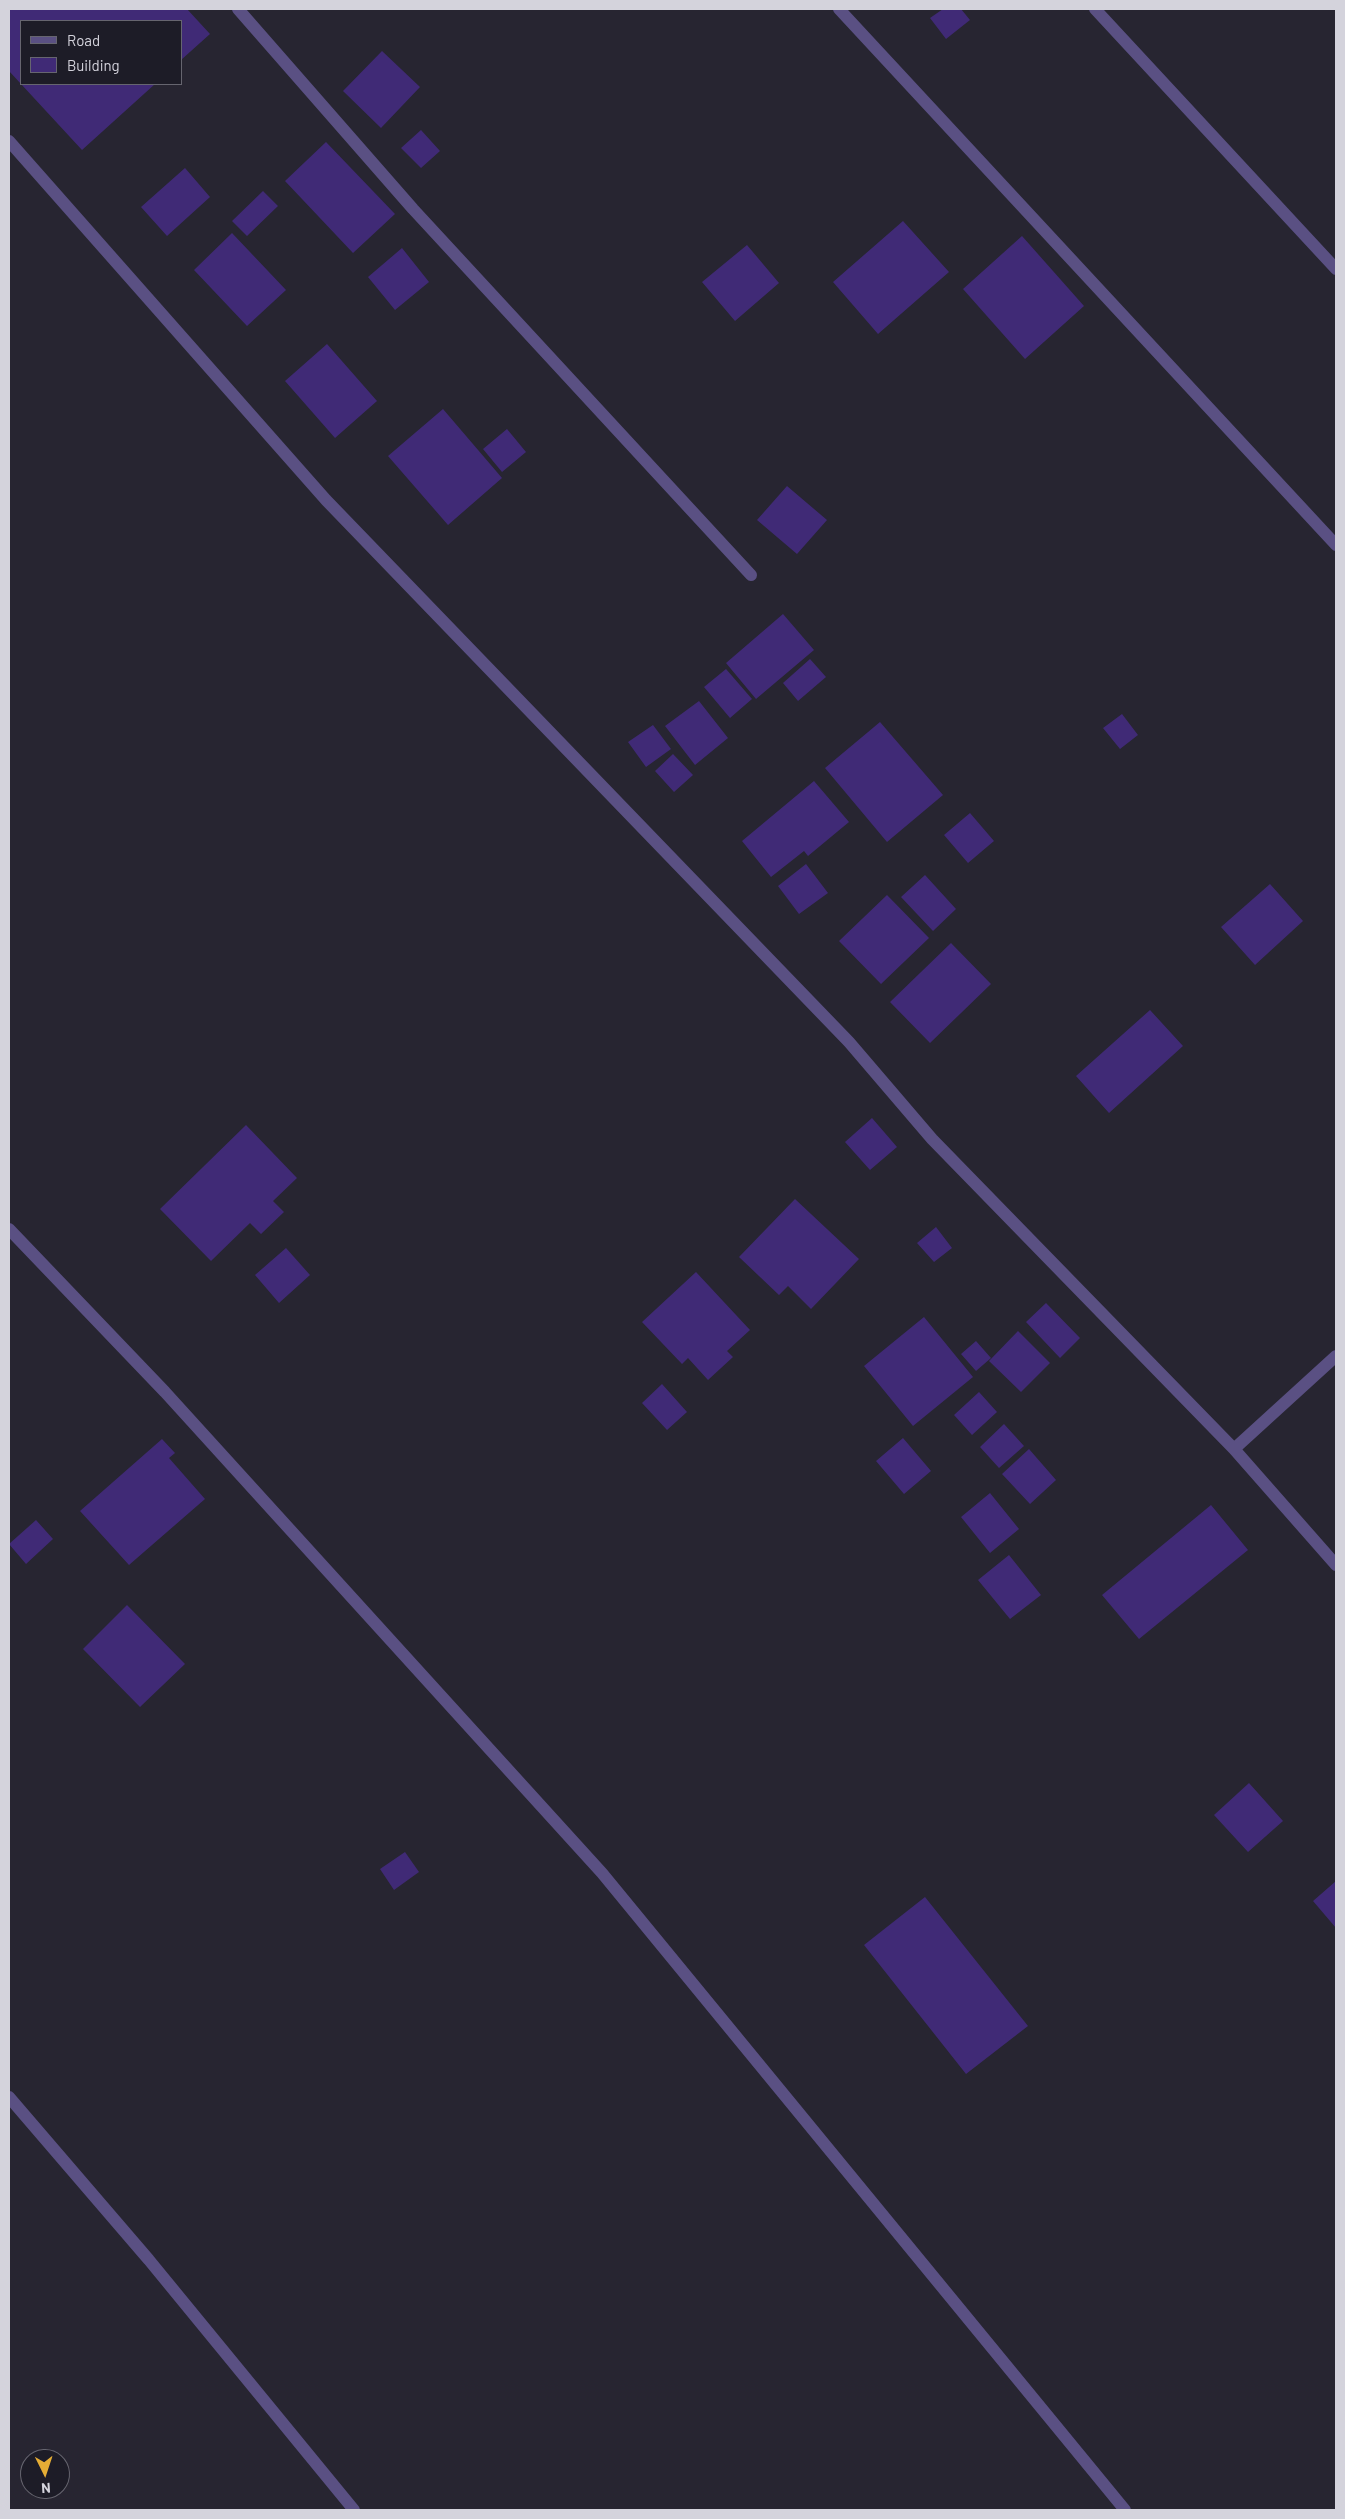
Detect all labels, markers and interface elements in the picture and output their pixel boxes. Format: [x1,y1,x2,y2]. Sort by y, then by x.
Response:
legend [20,20,182,85]
text: Road [67,31,100,49]
text: Building [67,56,120,74]
north arrow [20,2449,70,2499]
text: N [41,2480,51,2497]

